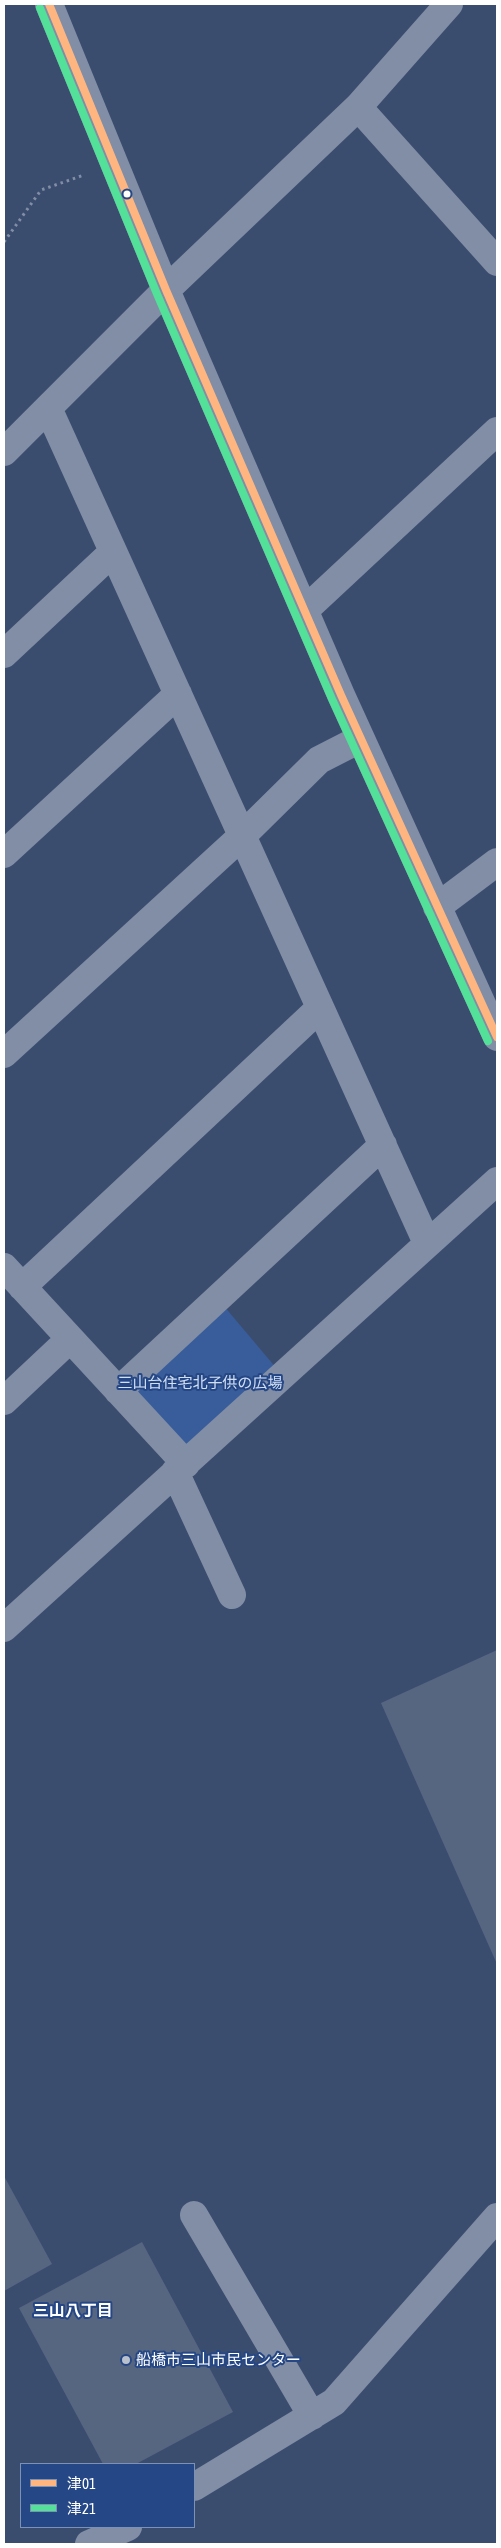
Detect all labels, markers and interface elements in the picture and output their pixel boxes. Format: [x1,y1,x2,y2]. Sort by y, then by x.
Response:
unlabelled marker [122,189,132,199]
park label: 三山台住宅北子供の広場 [118,1374,282,1392]
district label: 三山八丁目 [33,2301,113,2321]
place label: 船橋市三山市民センター [136,2351,301,2369]
marker: 船橋市三山市民センター [120,2354,132,2366]
legend [20,2463,195,2528]
text: 津01 [67,2475,96,2492]
text: 津21 [67,2500,96,2517]

